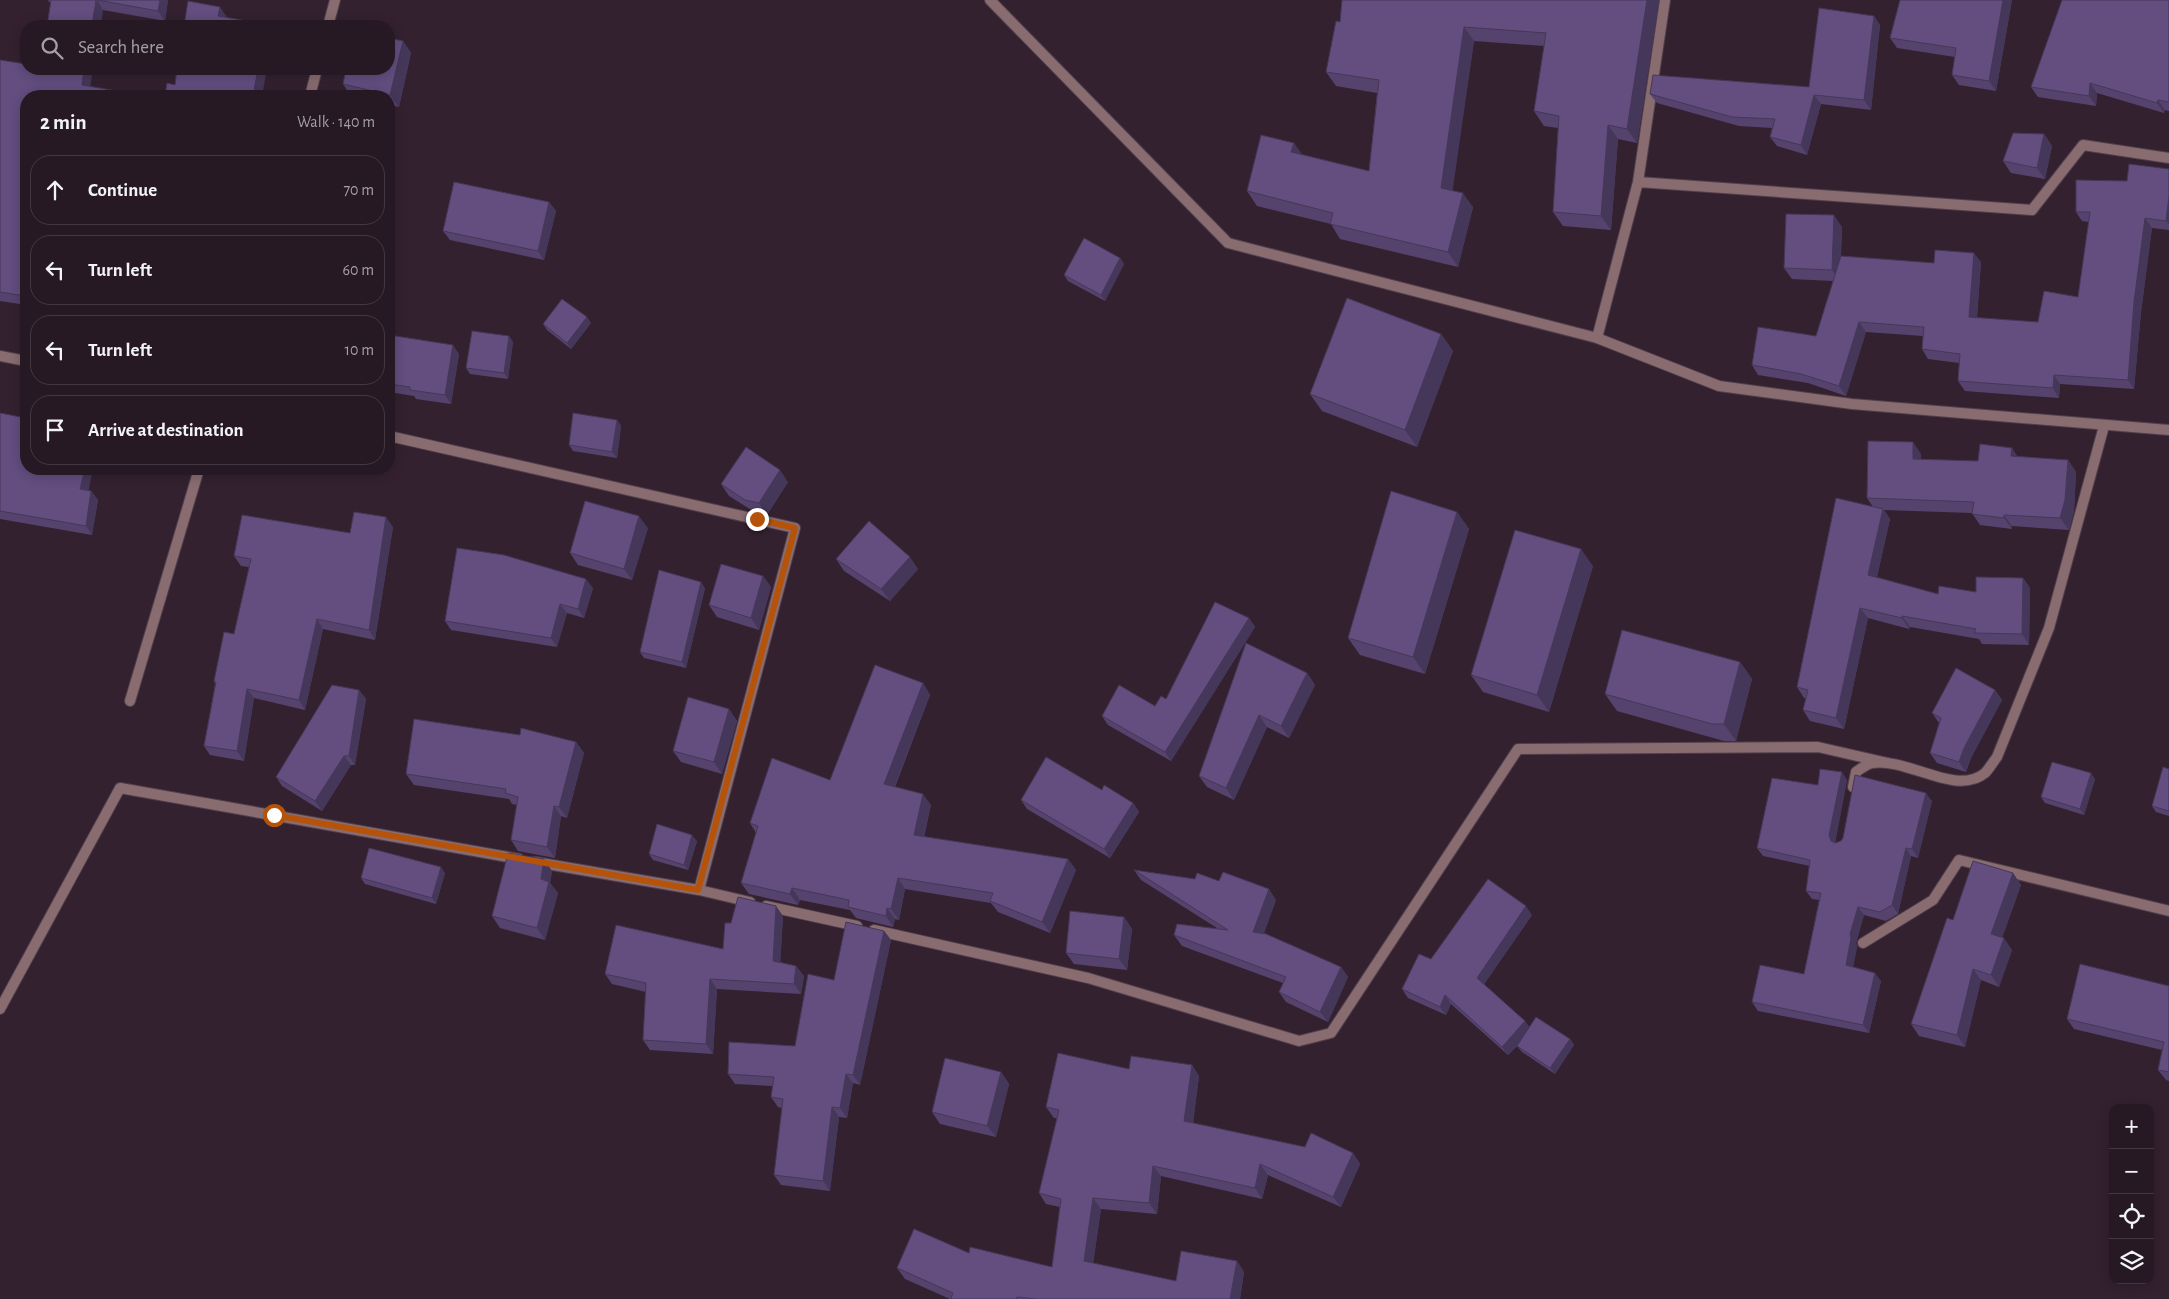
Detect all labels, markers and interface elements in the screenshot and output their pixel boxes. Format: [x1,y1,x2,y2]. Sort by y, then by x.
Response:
search box [20,20,395,75]
icon: search [38,34,66,62]
text: Search here [78,38,164,57]
text: 2 min [40,112,87,133]
text: Walk · 140 m [297,114,375,130]
icon: ahead [41,176,69,204]
text: Continue [88,181,157,200]
text: 70 m [343,182,374,198]
icon: left [41,256,69,284]
text: Turn left [88,261,152,280]
text: 60 m [343,262,374,278]
icon: left [41,336,69,364]
text: Turn left [88,341,152,360]
text: 10 m [345,342,374,358]
icon: arrive [41,416,69,444]
text: Arrive at destination [88,421,244,440]
route end [746,508,769,531]
route start [263,804,286,827]
map controls [2109,1104,2154,1284]
button: + [2109,1104,2154,1149]
button: − [2109,1149,2154,1194]
button: locate [2109,1194,2154,1239]
button: layers [2109,1239,2154,1284]

